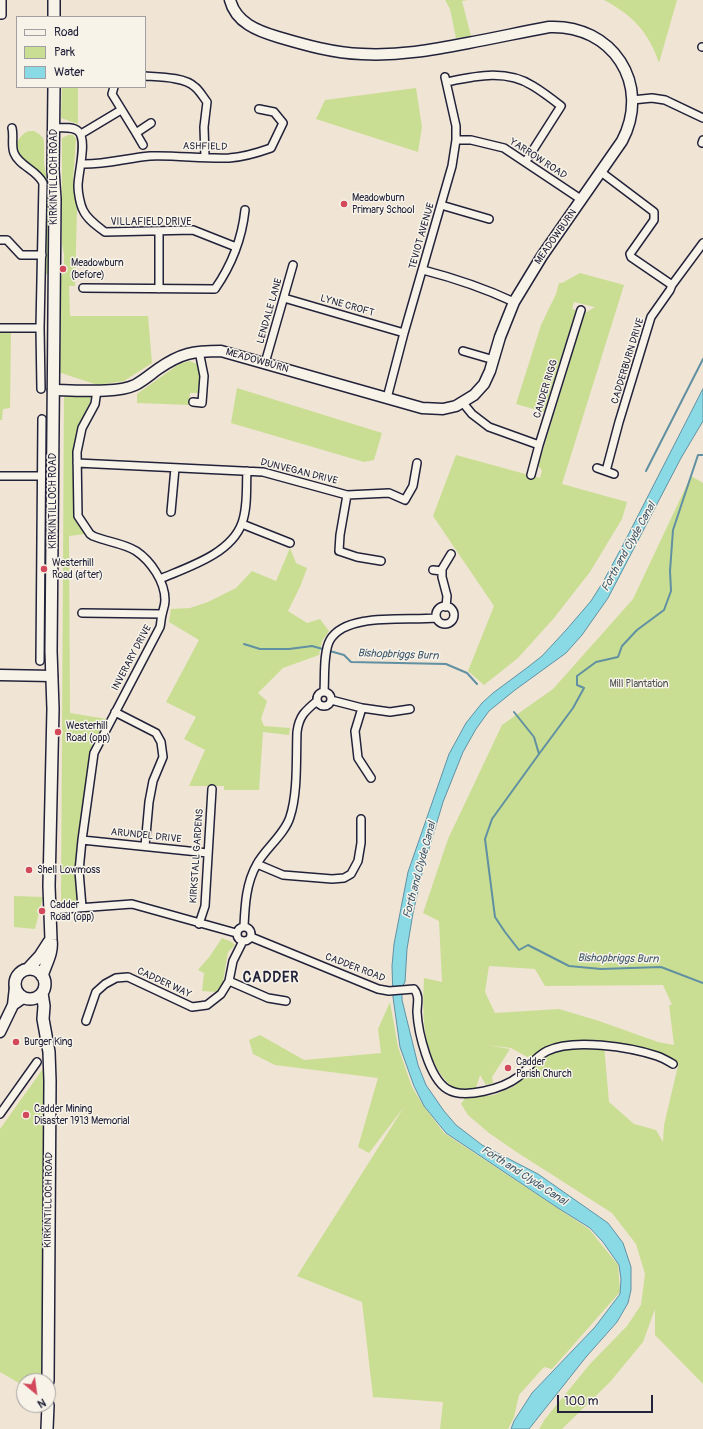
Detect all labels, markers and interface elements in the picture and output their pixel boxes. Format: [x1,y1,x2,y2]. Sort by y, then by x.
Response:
legend [16,16,146,88]
text: Road [54,25,79,40]
text: Park [54,45,75,60]
text: Water [54,65,85,80]
street label: KIRKINTILLOCH ROAD [48,129,60,225]
street label: YARROW ROAD [507,136,569,182]
street label: ASHFIELD [183,141,227,153]
place label: Meadowburn Primary School [352,192,415,216]
marker: Meadowburn Primary School [339,199,349,209]
street label: TEVIOT AVENUE [407,201,437,271]
street label: MEADOWBURN [532,207,580,267]
street label: VILLAFIELD DRIVE [111,216,191,228]
place label: Meadowburn (before) [71,257,124,280]
marker: Meadowburn (before) [58,264,68,274]
street label: LENDALE LANE [255,277,285,345]
street label: LYNE CROFT [319,293,375,319]
street label: CADDERBURN DRIVE [609,317,647,405]
street label: MEADOWBURN [224,346,290,376]
street label: CANDER RIGG [531,358,561,420]
street label: KIRKINTILLOCH ROAD [47,453,59,549]
street label: DUNVEGAN DRIVE [259,457,339,487]
water label: Forth and Clyde Canal [599,500,659,594]
place label: Westerhill Road (after) [52,557,103,580]
marker: Westerhill Road (after) [39,564,49,574]
street label: INVERARY DRIVE [110,623,154,693]
water label: Bishopbriggs Burn [357,647,439,663]
park label: Mill Plantation [610,678,668,690]
place label: Westerhill Road (opp) [66,720,110,744]
marker: Westerhill Road (opp) [53,727,63,737]
street label: KIRKSTALL GARDENS [188,808,206,904]
water label: Forth and Clyde Canal [401,820,439,920]
street label: ARUNDEL DRIVE [110,826,182,846]
place label: Shell Lowmoss [37,864,100,876]
marker: Shell Lowmoss [24,865,34,875]
place label: Cadder Road (opp) [50,899,94,922]
marker: Cadder Road (opp) [37,906,47,916]
street label: CADDER ROAD [323,951,387,985]
water label: Bishopbriggs Burn [577,952,659,966]
street label: CADDER WAY [135,965,193,1001]
district label: CADDER [243,970,299,986]
place label: Burger King [24,1036,72,1048]
marker: Burger King [11,1037,21,1047]
place label: Cadder Parish Church [516,1056,572,1080]
marker: Cadder Parish Church [503,1063,513,1073]
place label: Cadder Mining Disaster 1913 Memorial [34,1103,130,1126]
marker: Cadder Mining Disaster 1913 Memorial [21,1110,31,1120]
water label: Forth and Clyde Canal [479,1143,569,1209]
street label: KIRKINTILLOCH ROAD [42,1152,56,1248]
north arrow [16,1373,56,1413]
scale bar [559,1387,655,1413]
text: 100 m [564,1394,598,1409]
text: N [35,1396,48,1411]

